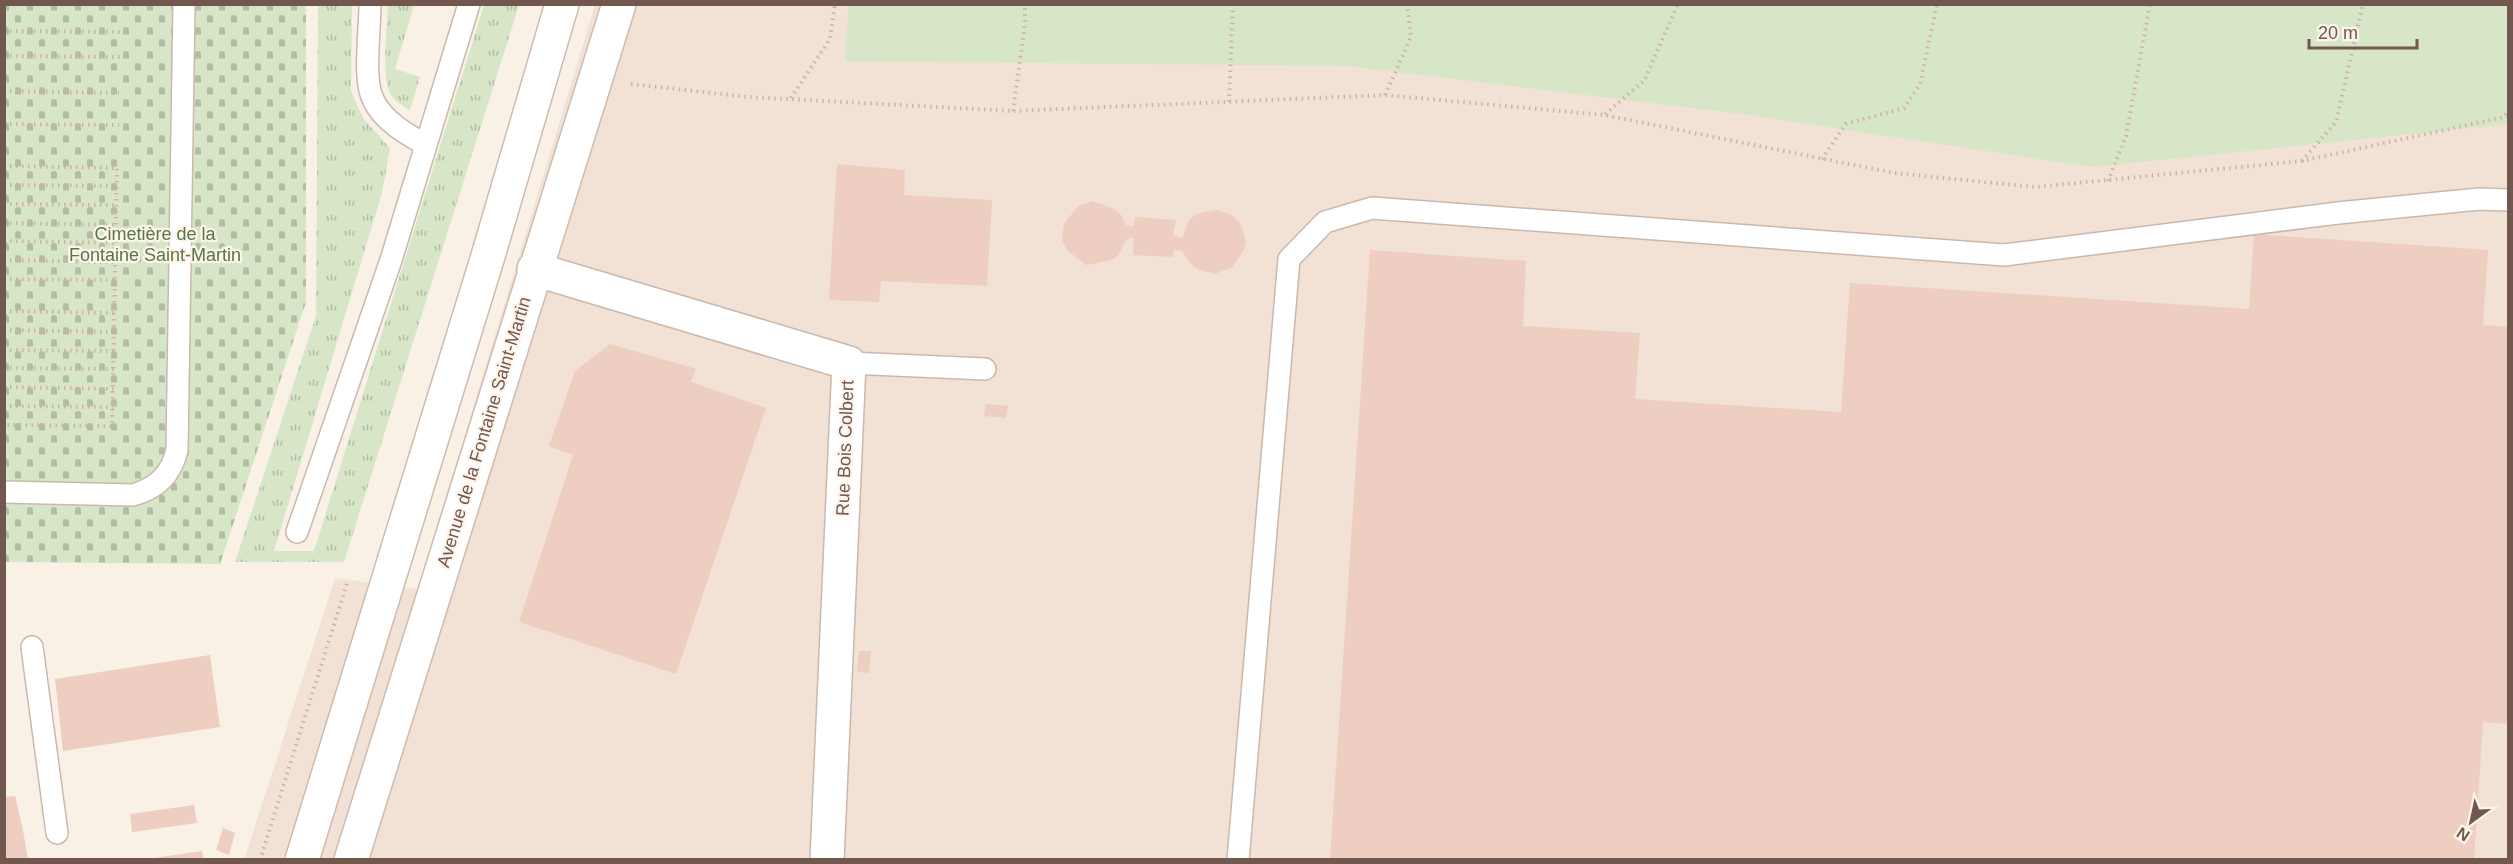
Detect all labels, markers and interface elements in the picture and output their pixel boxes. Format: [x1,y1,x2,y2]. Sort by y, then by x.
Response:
scale bar [2309,12,2417,50]
text: 20 m [2318,23,2358,43]
park label: Cimetière de la Fontaine Saint-Martin [69,224,241,265]
street label: Avenue de la Fontaine Saint-Martin [433,294,535,570]
street label: Rue Bois Colbert [833,380,857,516]
north arrow [2441,792,2501,852]
text: N [2454,824,2473,844]

